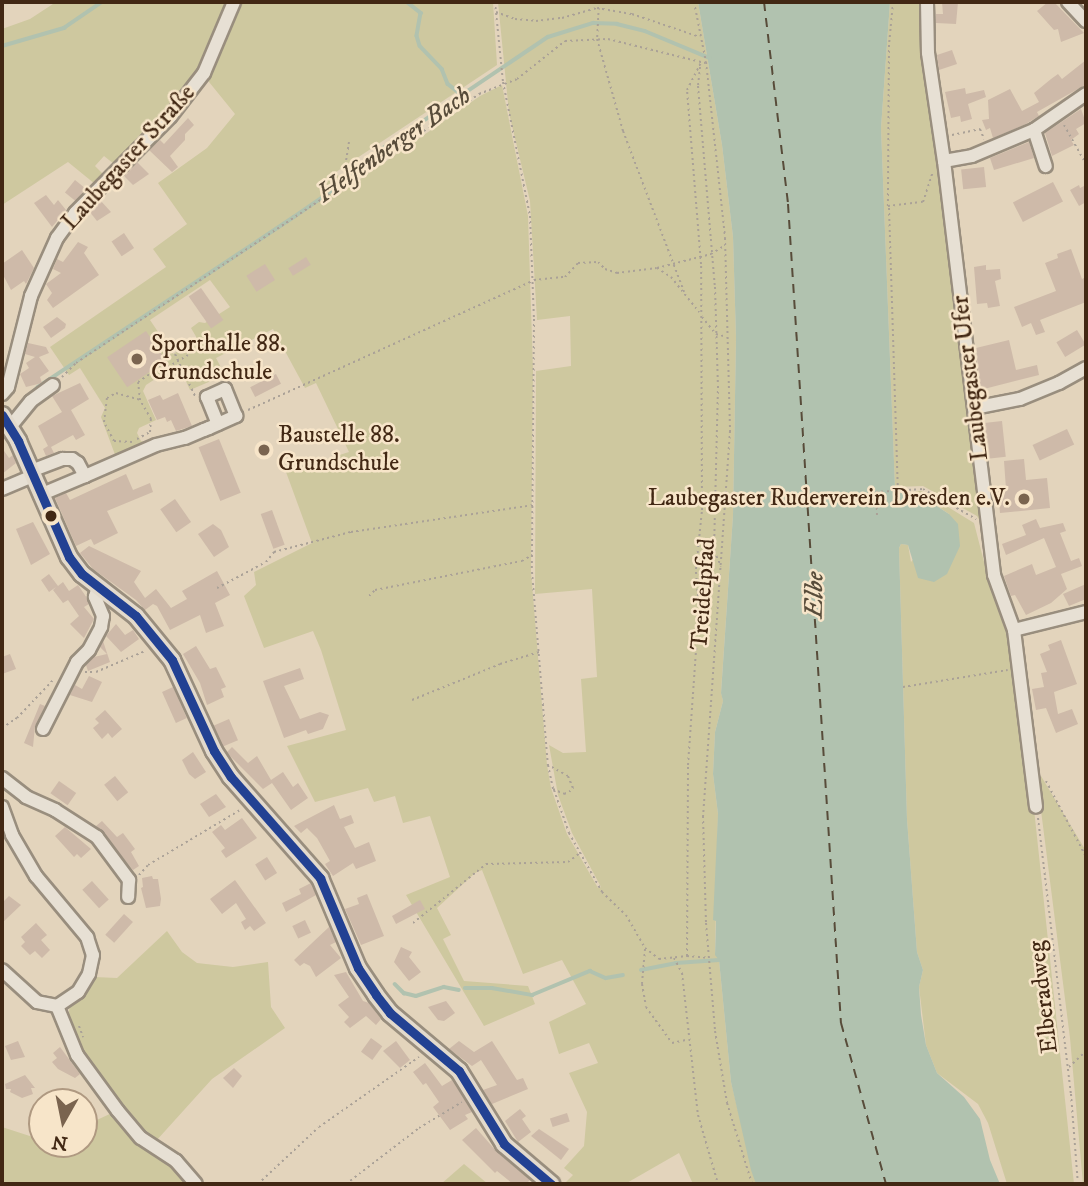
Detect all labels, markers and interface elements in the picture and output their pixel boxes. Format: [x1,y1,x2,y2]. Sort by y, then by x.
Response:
street label: Laubegaster Straße [56,79,202,237]
water label: Helfenberger Bach [311,80,477,210]
street label: Laubegaster Ufer [947,294,995,462]
place label: Sporthalle 88. Grundschule [151,331,286,387]
marker: Sporthalle 88. Grundschule [129,351,145,367]
place label: Baustelle 88. Grundschule [278,422,400,478]
marker: Baustelle 88. Grundschule [256,442,272,458]
place label: Laubegaster Ruderverein Dresden e.V. [648,485,1010,513]
marker: Laubegaster Ruderverein Dresden e.V. [1016,491,1032,507]
unlabelled marker [44,509,58,523]
street label: Treidelpfad [686,537,722,651]
water label: Elbe [799,572,831,618]
street label: Elberadweg [1023,939,1065,1055]
north arrow [28,1088,98,1158]
text: N [50,1130,69,1155]

